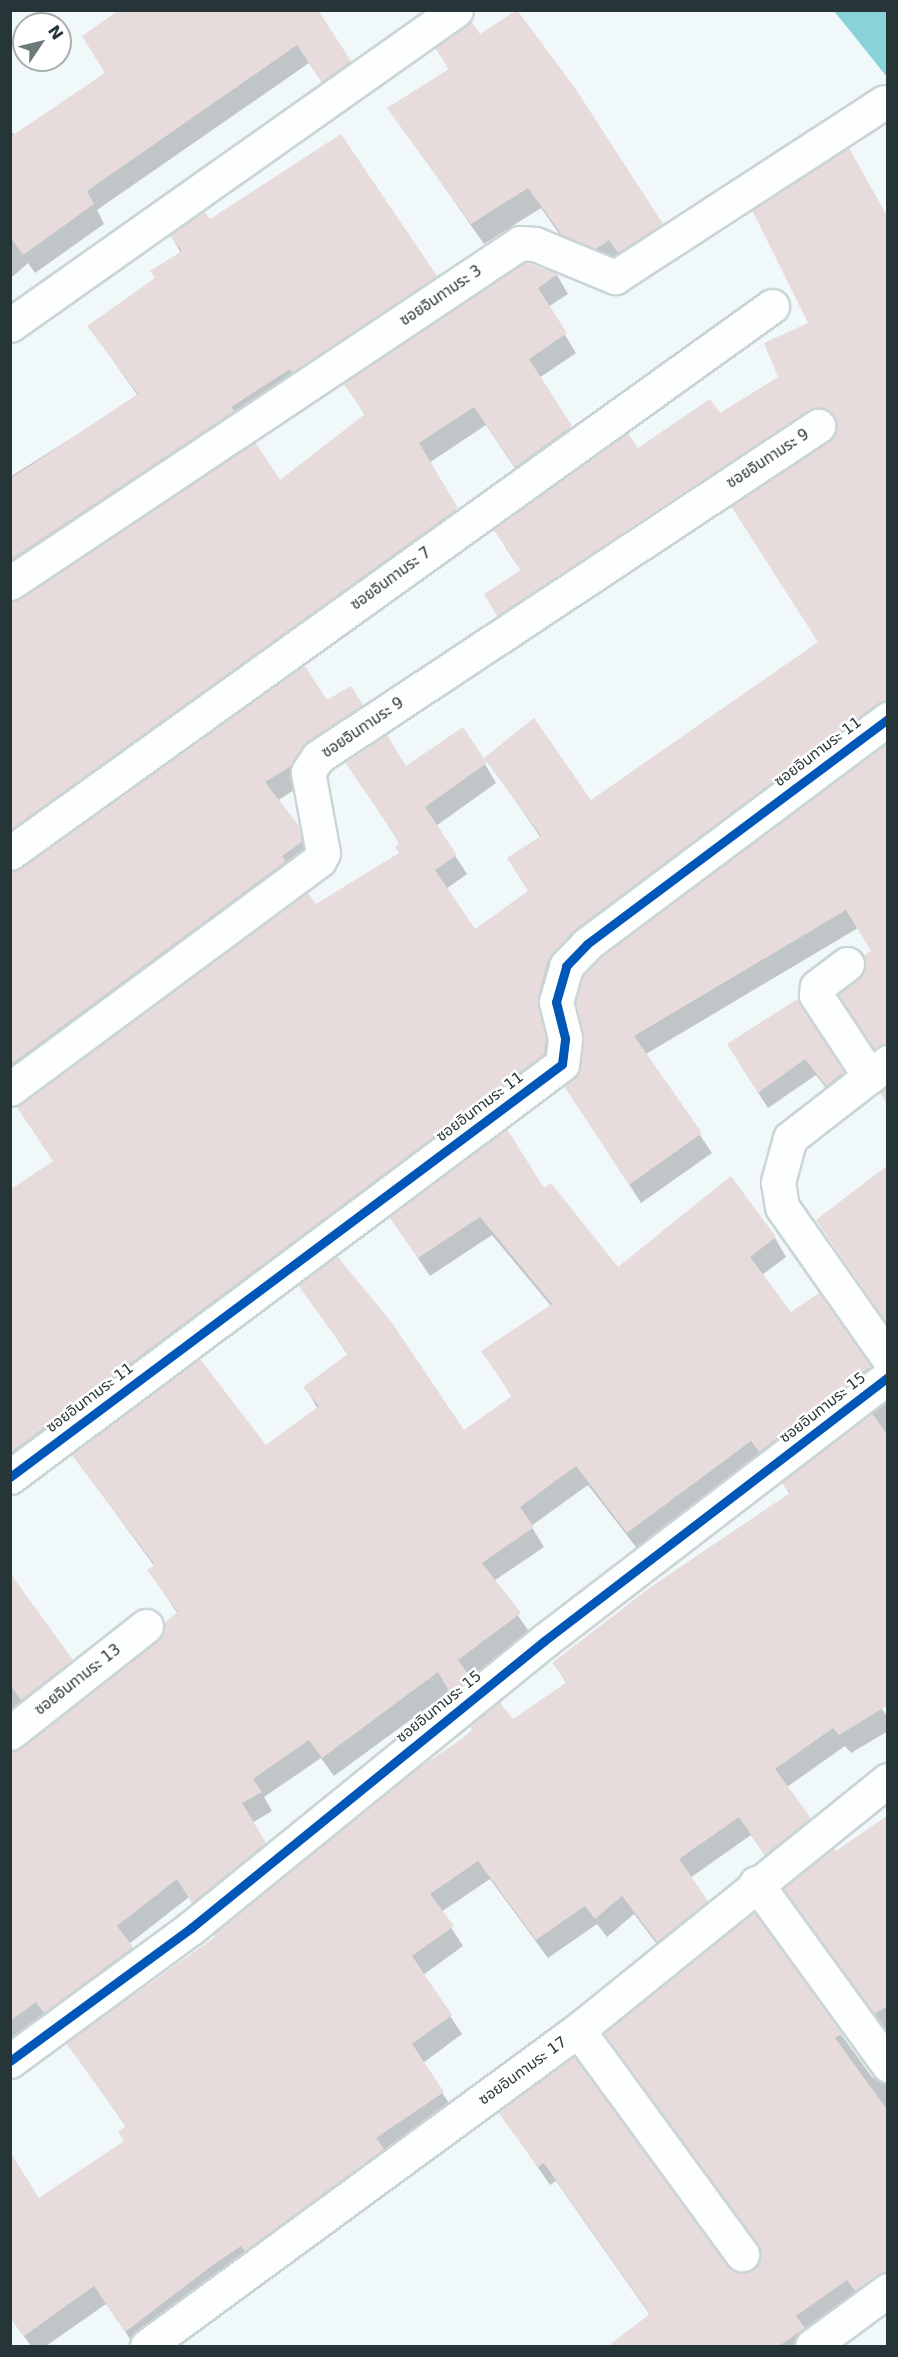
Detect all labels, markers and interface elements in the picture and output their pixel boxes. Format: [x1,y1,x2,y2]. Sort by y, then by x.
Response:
north arrow [12,12,72,72]
text: N [44,22,67,43]
street label: ซอยอินทามระ 3 [397,262,485,330]
street label: ซอยอินทามระ 9 [723,426,813,492]
street label: ซอยอินทามระ 7 [347,544,435,614]
street label: ซอยอินทามระ 9 [319,694,407,762]
street label: ซอยอินทามระ 11 [771,713,865,791]
street label: ซอยอินทามระ 11 [433,1068,527,1146]
street label: ซอยอินทามระ 11 [43,1359,137,1437]
street label: ซอยอินทามระ 15 [776,1369,870,1447]
street label: ซอยอินทามระ 13 [31,1641,125,1719]
street label: ซอยอินทามระ 15 [393,1667,485,1747]
street label: ซอยอินทามระ 17 [476,2033,570,2109]

